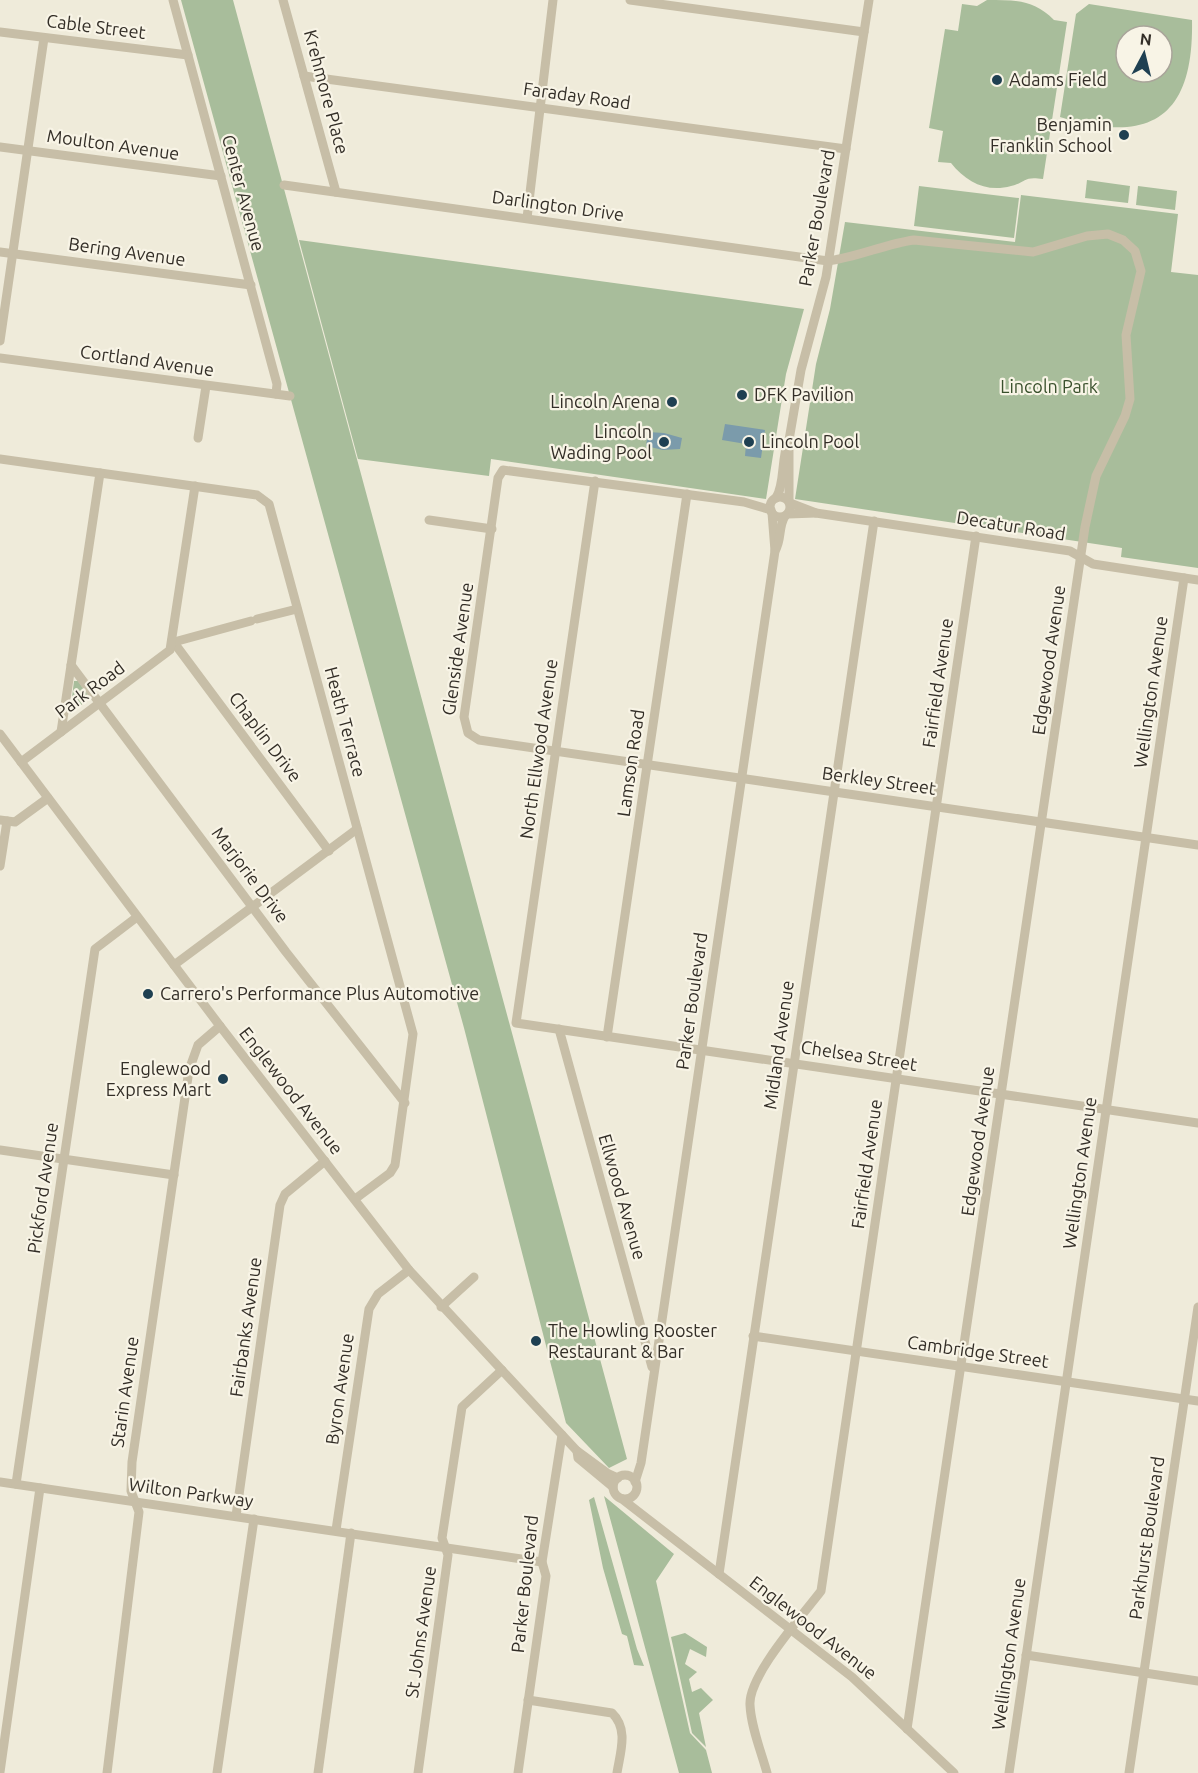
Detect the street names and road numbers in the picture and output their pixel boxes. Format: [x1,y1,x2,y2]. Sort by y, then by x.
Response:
street label: Cable Street [45,10,147,42]
street label: Krehmore Place [301,27,353,156]
street label: Faraday Road [522,78,632,112]
street label: Moulton Avenue [46,125,181,163]
street label: Center Avenue [219,132,269,253]
street label: Parker Boulevard [794,148,838,288]
street label: Darlington Drive [491,186,625,224]
street label: Bering Avenue [67,233,187,269]
street label: Cortland Avenue [79,341,215,379]
street label: Decatur Road [955,507,1067,543]
street label: Glenside Avenue [438,581,476,717]
street label: Edgewood Avenue [1028,584,1068,736]
street label: Wellington Avenue [1129,615,1171,769]
street label: Fairfield Avenue [918,617,956,749]
street label: Park Road [51,657,128,722]
street label: North Ellwood Avenue [515,658,561,840]
street label: Heath Terrace [322,664,370,779]
street label: Chaplin Drive [226,688,306,785]
street label: Lamson Road [613,708,647,818]
street label: Berkley Street [821,762,937,798]
street label: Marjorie Drive [208,823,293,926]
street label: Parker Boulevard [671,931,711,1071]
street label: Midland Avenue [759,979,797,1111]
street label: Englewood Avenue [236,1023,348,1158]
street label: Chelsea Street [800,1036,919,1074]
street label: Edgewood Avenue [957,1065,997,1217]
street label: Wellington Avenue [1058,1096,1100,1250]
street label: Fairfield Avenue [847,1098,885,1230]
street label: Pickford Avenue [23,1121,61,1255]
street label: Ellwood Avenue [595,1132,650,1262]
street label: Fairbanks Avenue [225,1256,265,1398]
street label: Cambridge Street [906,1331,1050,1371]
street label: Byron Avenue [321,1332,357,1446]
street label: Starin Avenue [106,1335,142,1449]
street label: Parkhurst Boulevard [1125,1455,1167,1621]
street label: Wilton Parkway [127,1473,255,1511]
street label: Parker Boulevard [507,1514,541,1654]
street label: St Johns Avenue [401,1565,439,1699]
street label: Englewood Avenue [746,1571,881,1683]
street label: Wellington Avenue [987,1577,1029,1731]

